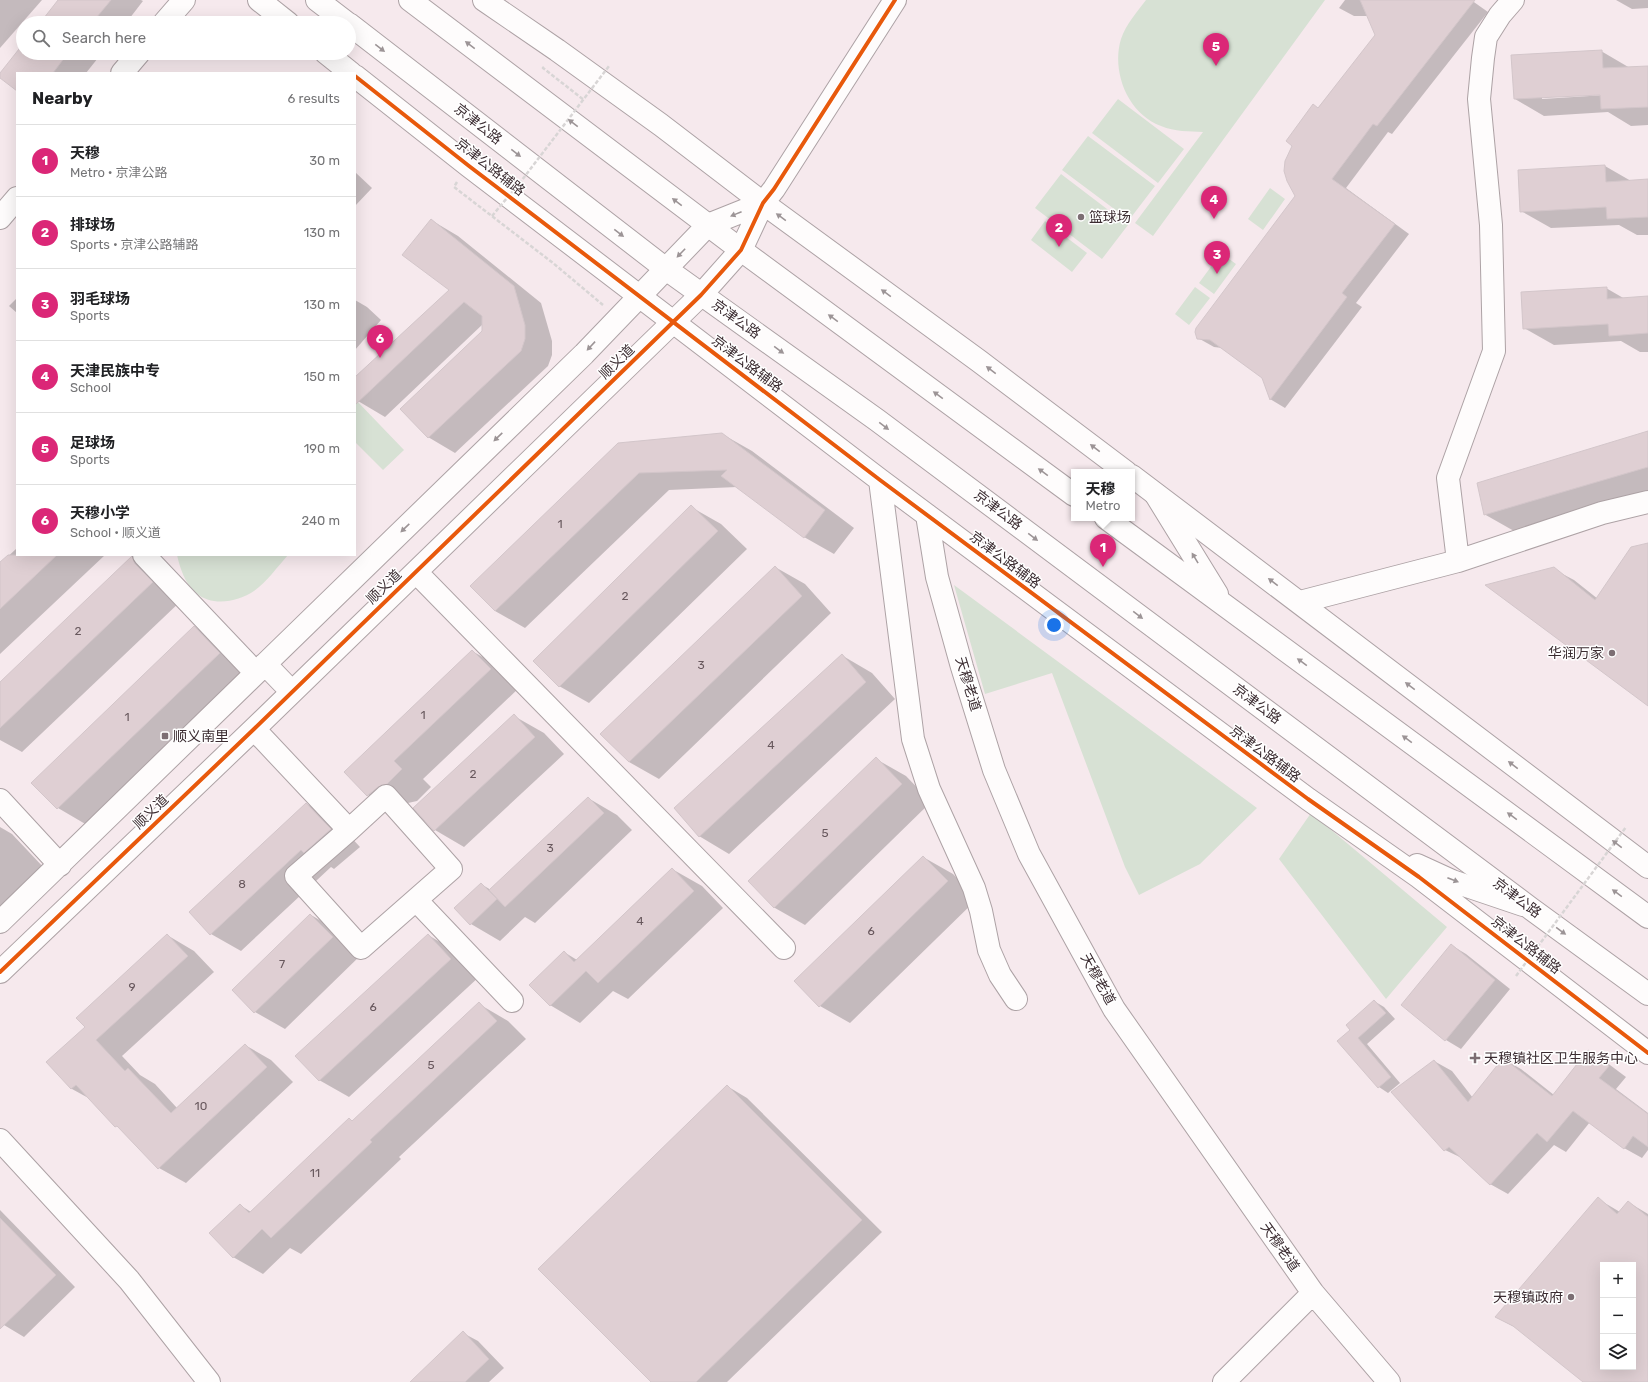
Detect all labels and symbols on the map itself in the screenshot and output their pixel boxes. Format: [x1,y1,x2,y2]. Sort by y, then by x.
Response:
pin: 5 [1203,33,1229,66]
one-way arrow [464,41,475,49]
one-way arrow [374,44,385,53]
street label: 京津公路 [451,100,505,148]
one-way arrow [568,119,579,128]
street label: 京津公路辅路 [452,134,528,200]
one-way arrow [511,149,522,158]
pin: 4 [1201,186,1227,219]
one-way arrow [672,197,683,206]
place label: 篮球场 [1089,209,1131,226]
one-way arrow [730,211,741,217]
one-way arrow [776,212,787,221]
marker: 篮球场 [1076,212,1086,222]
pin: 2 [1046,214,1072,247]
one-way arrow [614,228,624,236]
pin: 3 [1204,241,1230,274]
one-way arrow [676,248,686,258]
one-way arrow [881,289,892,297]
street label: 京津公路 [708,296,764,342]
one-way arrow [828,313,839,322]
pin: 6 [367,325,393,358]
street label: 京津公路辅路 [708,332,786,396]
one-way arrow [586,341,595,351]
street label: 顺义道 [596,341,638,383]
one-way arrow [773,346,784,354]
one-way arrow [986,366,997,374]
one-way arrow [933,391,943,399]
one-way arrow [879,421,890,430]
one-way arrow [493,432,503,442]
one-way arrow [1090,445,1100,453]
one-way arrow [1037,468,1048,476]
street label: 京津公路 [971,486,1025,534]
house number: 1 [557,517,563,531]
one-way arrow [400,523,409,532]
street label: 京津公路辅路 [966,528,1044,592]
one-way arrow [1028,533,1039,541]
pin: 1 [1090,534,1116,567]
one-way arrow [1191,553,1199,563]
street label: 顺义道 [363,566,405,608]
one-way arrow [1268,578,1278,586]
house number: 2 [621,589,629,603]
one-way arrow [1132,611,1143,619]
your location [1044,615,1064,635]
house number: 2 [74,624,82,638]
place label: 华润万家 [1548,645,1604,662]
marker: 华润万家 [1607,648,1617,658]
street label: 天穆老道 [952,655,984,713]
house number: 3 [697,658,705,672]
one-way arrow [1297,658,1308,666]
street label: 京津公路 [1230,680,1284,728]
one-way arrow [1404,682,1415,691]
house number: 1 [420,708,426,722]
house number: 1 [124,710,130,724]
street label: 京津公路辅路 [1226,722,1304,786]
place label: 顺义南里 [173,728,229,745]
marker: 顺义南里 [160,731,170,741]
one-way arrow [1402,735,1413,743]
house number: 4 [767,738,775,752]
one-way arrow [1507,761,1518,770]
house number: 2 [469,767,477,781]
street label: 顺义道 [130,791,172,833]
one-way arrow [1507,813,1517,821]
house number: 5 [821,826,829,840]
one-way arrow [1611,839,1622,848]
house number: 3 [546,841,554,855]
street label: 京津公路 [1490,874,1544,922]
house number: 8 [238,877,246,891]
one-way arrow [1447,878,1459,884]
one-way arrow [1611,889,1622,898]
street label: 京津公路辅路 [1488,912,1564,978]
house number: 4 [636,914,644,928]
house number: 6 [867,924,875,938]
one-way arrow [1556,926,1566,934]
street label: 天穆老道 [1077,950,1119,1008]
house number: 7 [279,957,285,971]
house number: 9 [128,980,136,994]
house number: 6 [369,1000,377,1014]
place label: 天穆镇社区卫生服务中心 [1484,1050,1638,1067]
marker: 天穆镇社区卫生服务中心 [1469,1052,1481,1064]
house number: 5 [427,1058,435,1072]
house number: 10 [195,1099,207,1113]
house number: 11 [310,1166,320,1180]
street label: 天穆老道 [1257,1219,1303,1275]
place label: 天穆镇政府 [1493,1289,1563,1306]
marker: 天穆镇政府 [1566,1292,1576,1302]

